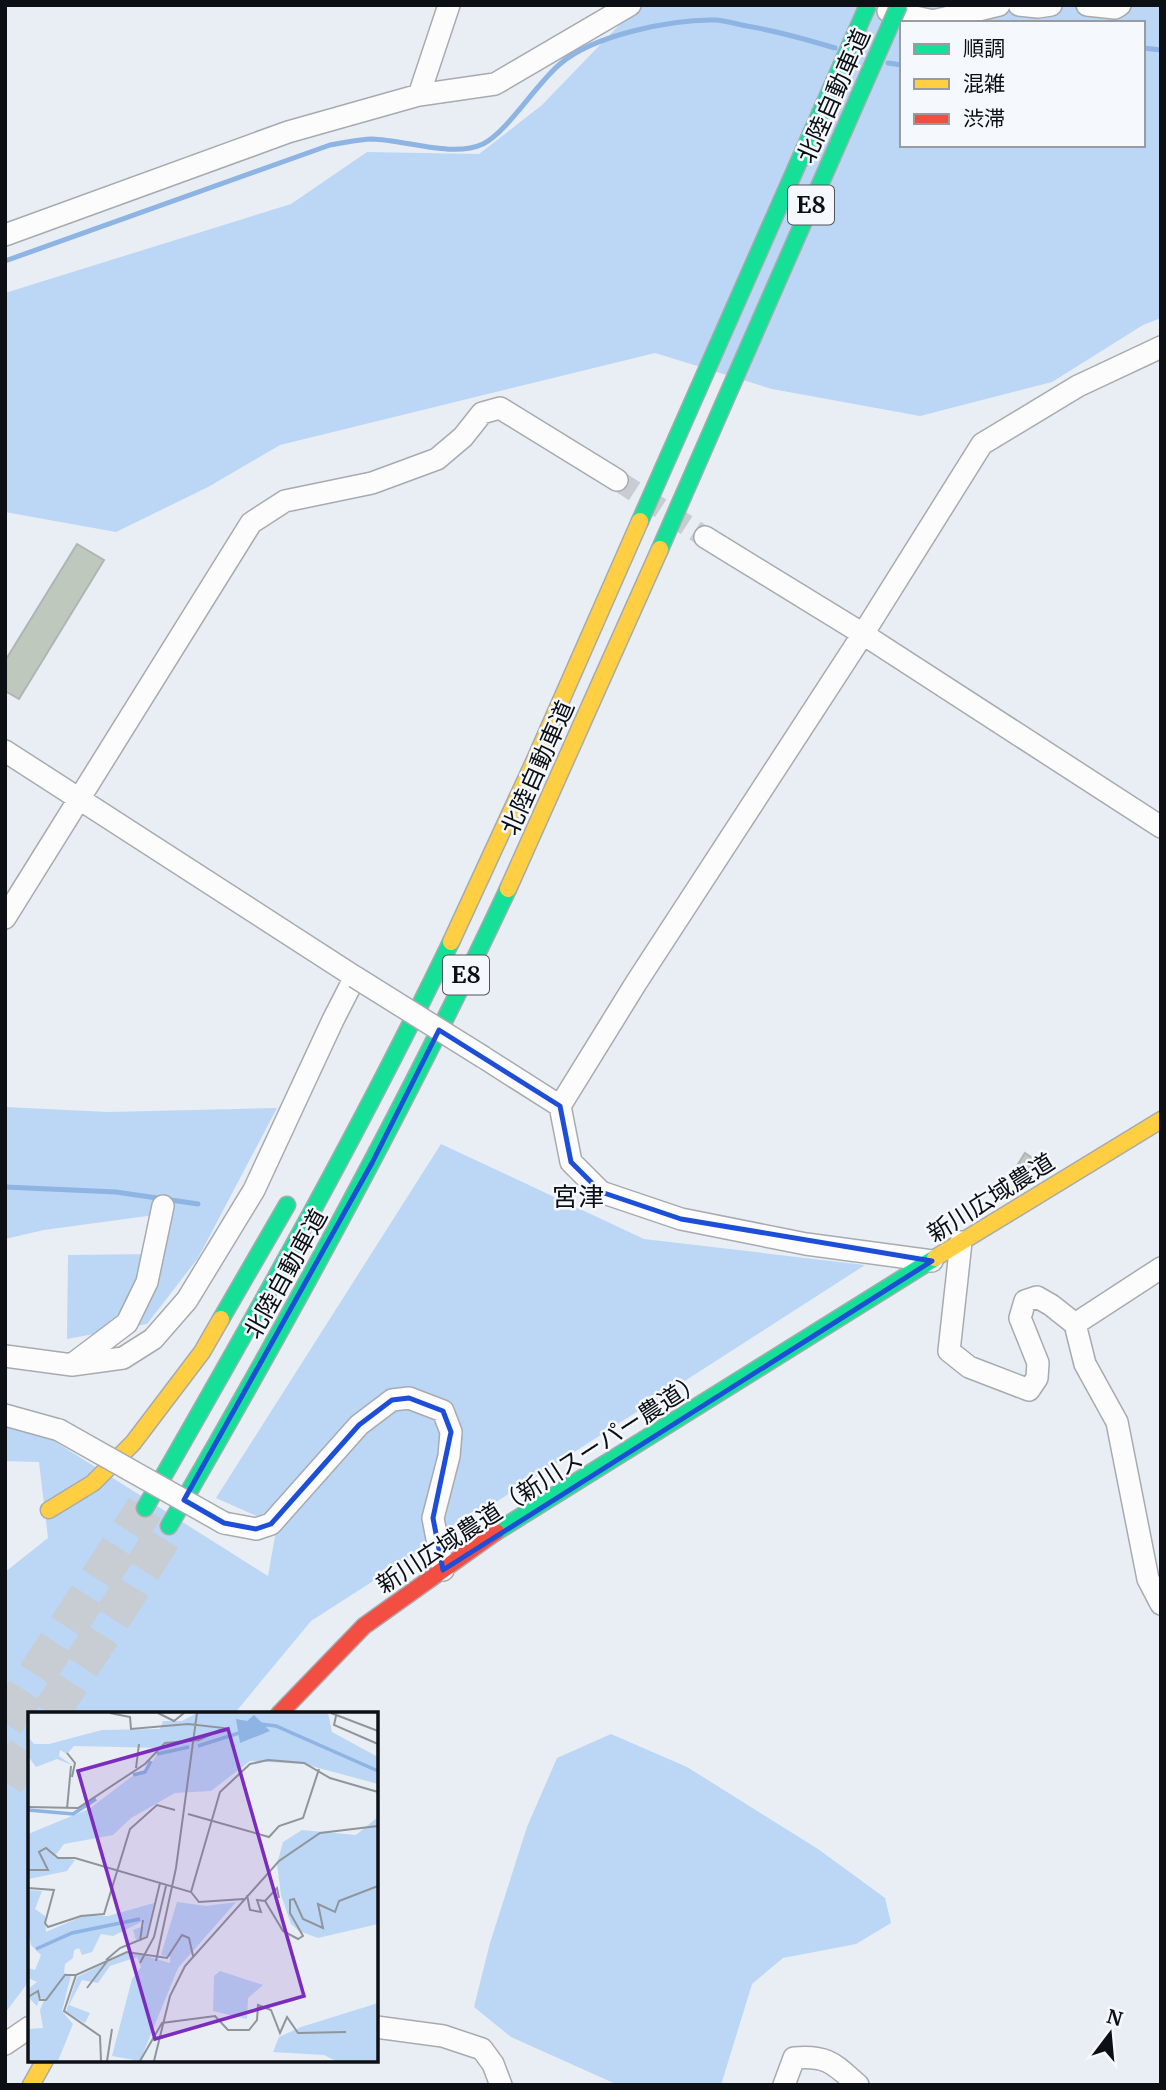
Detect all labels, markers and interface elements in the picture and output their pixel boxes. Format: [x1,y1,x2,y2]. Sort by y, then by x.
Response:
legend [900,21,1145,147]
street label: 北陸自動車道 [790,24,877,168]
text: 順調 [963,35,1005,62]
text: 混雑 [963,70,1005,97]
text: 渋滞 [963,105,1005,132]
road number: E8 [788,186,834,224]
street label: 北陸自動車道 [494,696,581,840]
road number: E8 [443,956,489,994]
street label: 新川広域農道 [921,1146,1060,1249]
district label: 宮津 [552,1180,604,1213]
street label: 北陸自動車道 [237,1203,334,1344]
street label: 新川広域農道（新川スーパー農道） [370,1365,709,1600]
inset map [28,1712,378,2062]
north arrow [1075,1999,1145,2069]
text: N [1104,2004,1125,2031]

